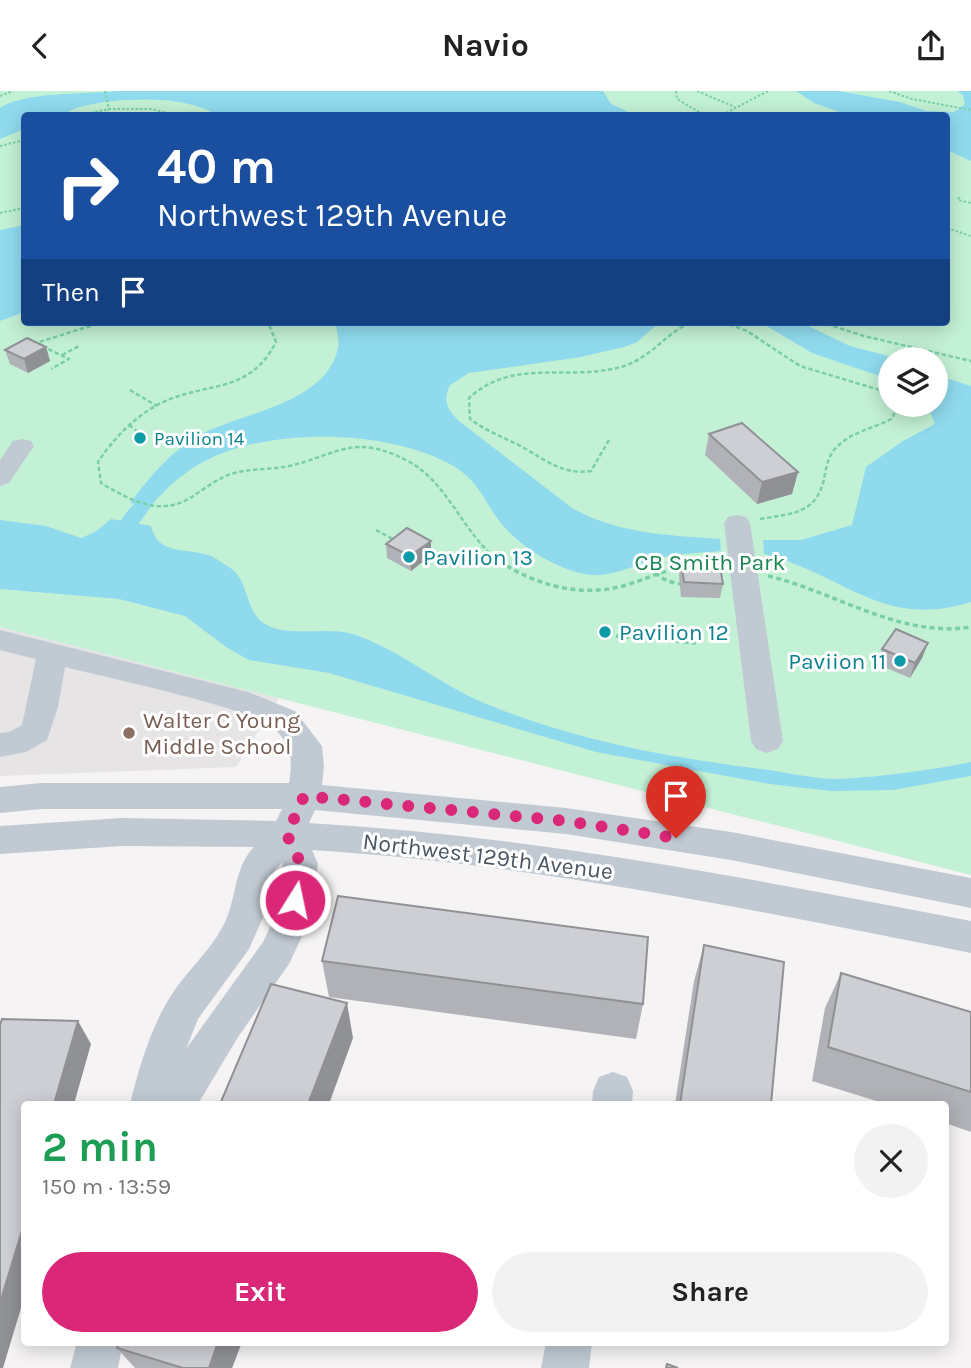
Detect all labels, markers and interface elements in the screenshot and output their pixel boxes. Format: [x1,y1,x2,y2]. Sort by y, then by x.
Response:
icon: back [21,27,59,65]
text: Navio [442,27,529,64]
icon: share [912,27,950,65]
text: 40 m [157,138,276,195]
icon: right [42,140,133,231]
text: Northwest 129th Avenue [157,197,507,234]
icon: arrive [114,273,152,311]
text: Then [42,277,100,308]
map controls [878,347,948,417]
button: layers [878,347,948,417]
place label: Pavilion 14 [154,428,245,450]
marker: Pavilion 14 [132,430,148,446]
place label: Pavilion 13 [423,544,533,571]
marker: Pavilion 13 [401,549,417,565]
park label: CB Smith Park [635,549,785,576]
place label: Pavilion 12 [619,619,729,646]
marker: Pavilion 12 [597,624,613,640]
place label: Paviion 11 [788,648,886,675]
marker: Paviion 11 [892,653,908,669]
place label: Walter C Young Middle School [143,707,300,760]
marker: Walter C Young Middle School [121,725,137,741]
pin [646,766,706,838]
icon: arrive [657,777,695,815]
street label: Northwest 129th Avenue [361,828,615,885]
position arrow [258,863,332,937]
text: 2 min [42,1122,158,1172]
button: close [854,1124,928,1198]
text: 150 m · 13:59 [42,1173,171,1200]
button: Exit [42,1252,478,1332]
button: Share [492,1252,928,1332]

